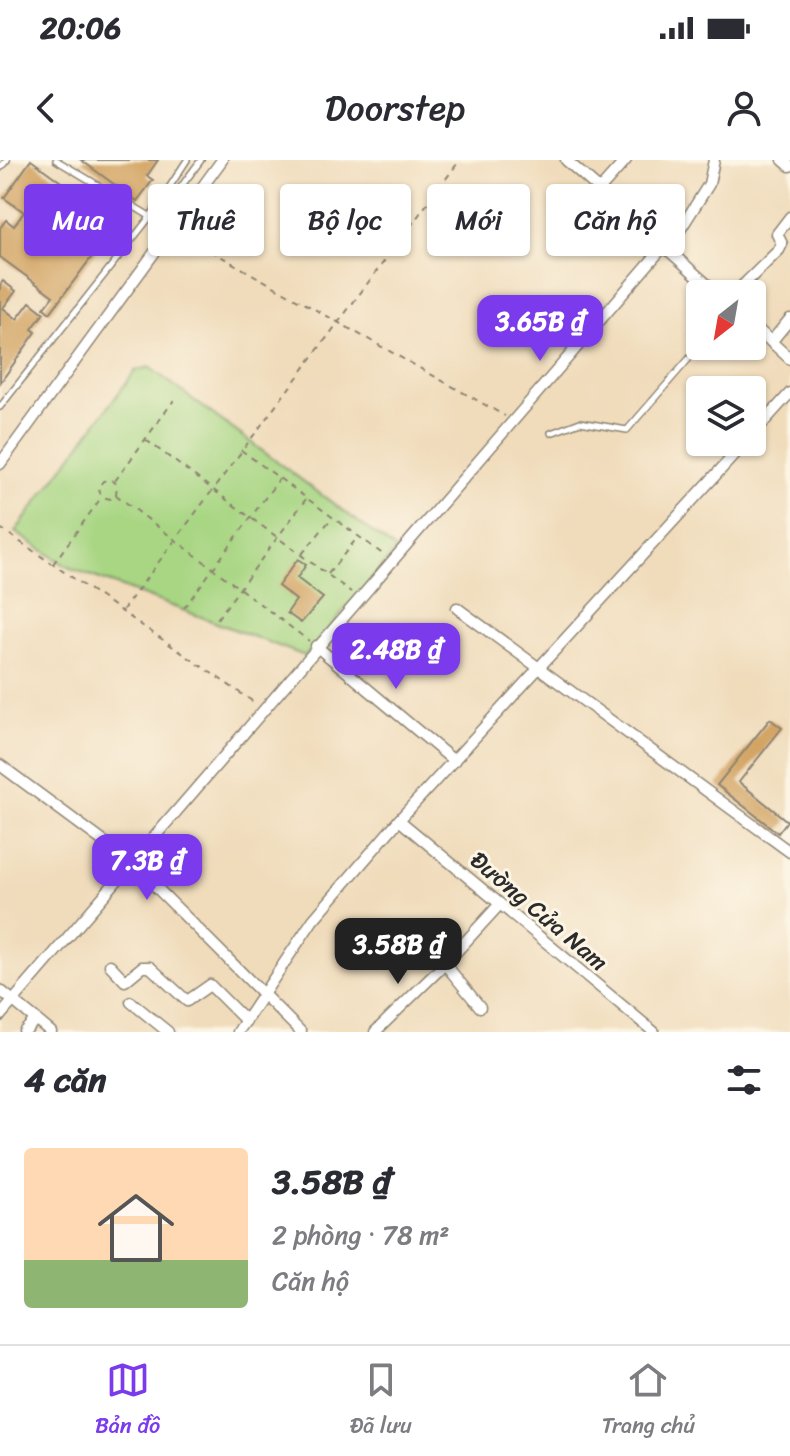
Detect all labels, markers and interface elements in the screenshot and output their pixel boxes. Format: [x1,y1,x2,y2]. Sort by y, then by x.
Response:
text: 20:06 [40,1,121,55]
text: Doorstep [325,76,465,140]
icon: back [24,86,68,130]
icon: person [722,86,766,130]
chip: Mua [24,184,132,256]
chip: Thuê [148,184,264,256]
chip: Bộ lọc [280,184,411,256]
chip: Mới [427,184,530,256]
chip: Căn hộ [546,184,685,256]
north arrow [686,280,766,360]
map controls [686,280,766,456]
pin: 3.65B ₫ [466,295,614,363]
text: 3.65B ₫ [495,298,585,344]
button: layers [686,376,766,456]
pin: 2.48B ₫ [322,623,470,691]
text: 2.48B ₫ [350,626,442,672]
pin: 7.3B ₫ [82,834,212,902]
text: 7.3B ₫ [110,837,184,883]
street label: Đường Cửa Nam [460,840,618,982]
pin: 3.58B ₫ [324,918,472,986]
text: 3.58B ₫ [353,921,443,967]
text: 4 căn [24,1050,106,1110]
icon: filters [722,1058,766,1102]
text: 3.58B ₫ [272,1152,390,1212]
icon: home [88,1180,184,1276]
text: 2 phòng · 78 m² [272,1212,450,1258]
text: Căn hộ [272,1258,349,1304]
tab: Bản đồ [95,1358,160,1445]
tab: Đã lưu [350,1358,412,1445]
tab: Trang chủ [602,1358,695,1445]

